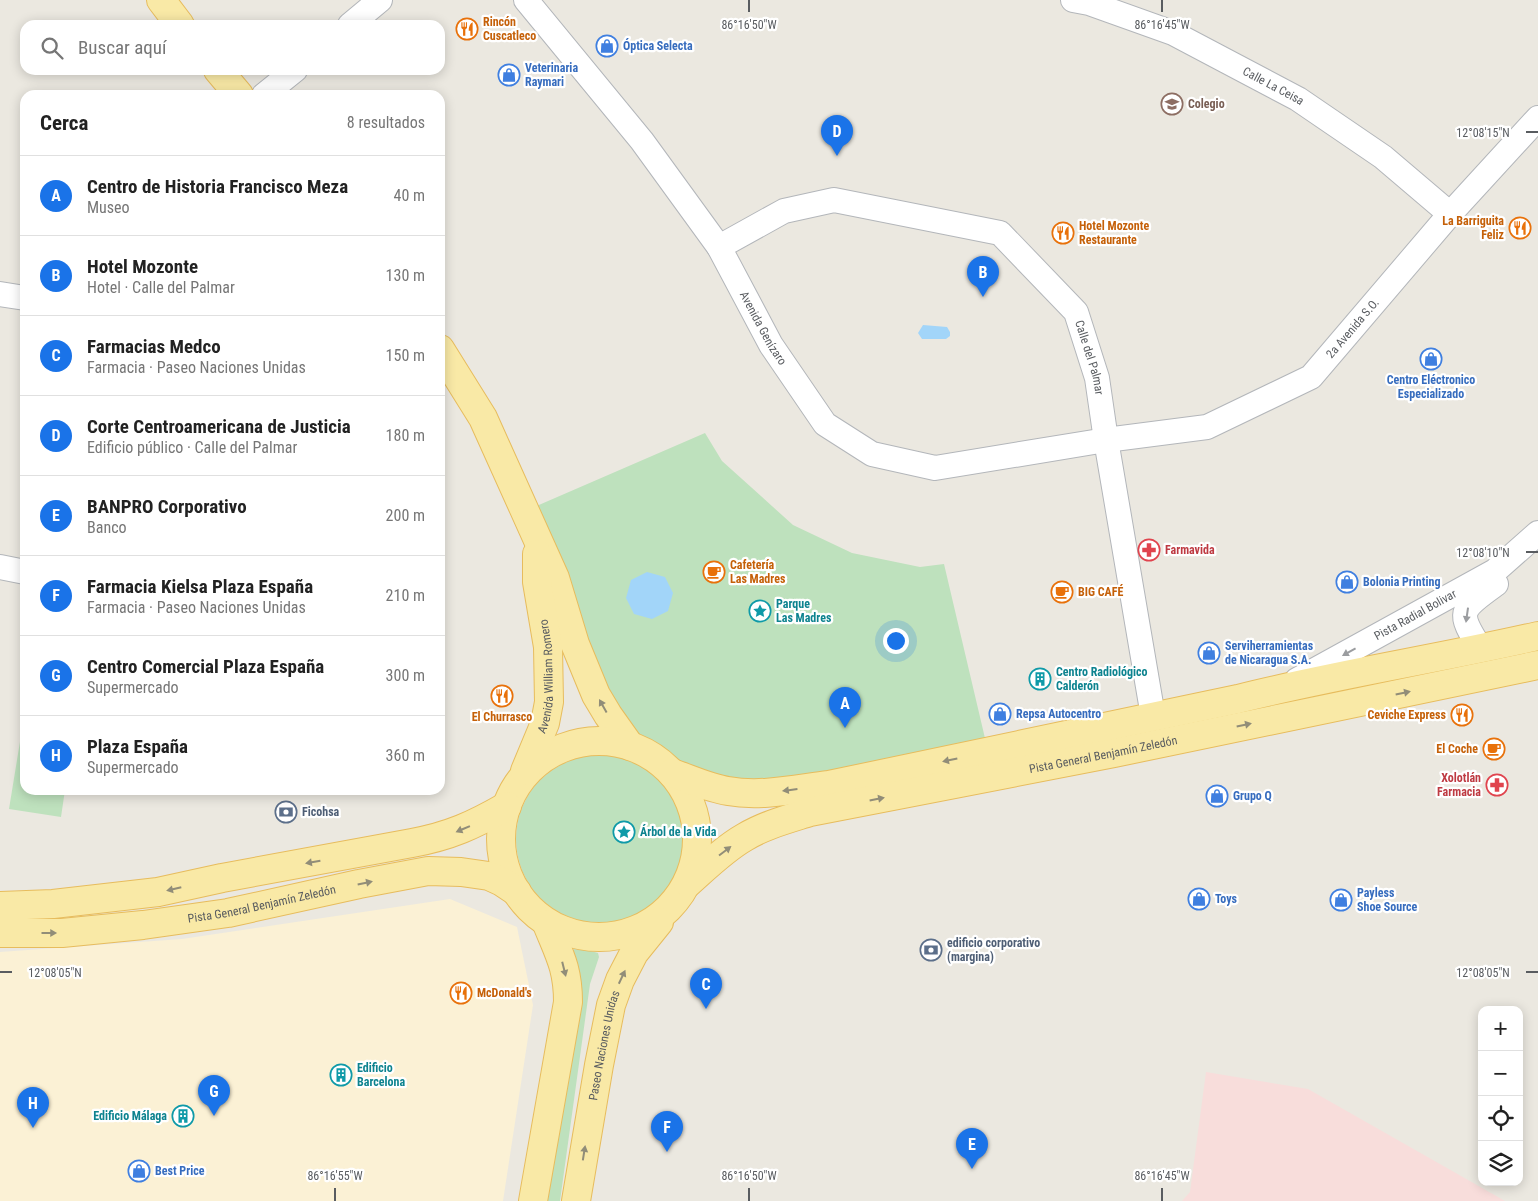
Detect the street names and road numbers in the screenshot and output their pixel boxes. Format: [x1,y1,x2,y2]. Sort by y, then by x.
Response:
street label: Calle La Ceisa [1240,64,1307,108]
street label: Avenida Genízaro [737,289,790,368]
street label: 2a Avenida S.O. [1323,296,1382,361]
street label: Calle del Palmar [1072,319,1106,396]
street label: Pista Radial Bolivar [1372,586,1459,643]
street label: Avenida William Romero [535,618,556,735]
street label: Pista General Benjamín Zeledón [1028,733,1179,776]
street label: Pista General Benjamín Zeledón [187,882,337,926]
street label: Paseo Naciones Unidas [586,989,623,1102]

